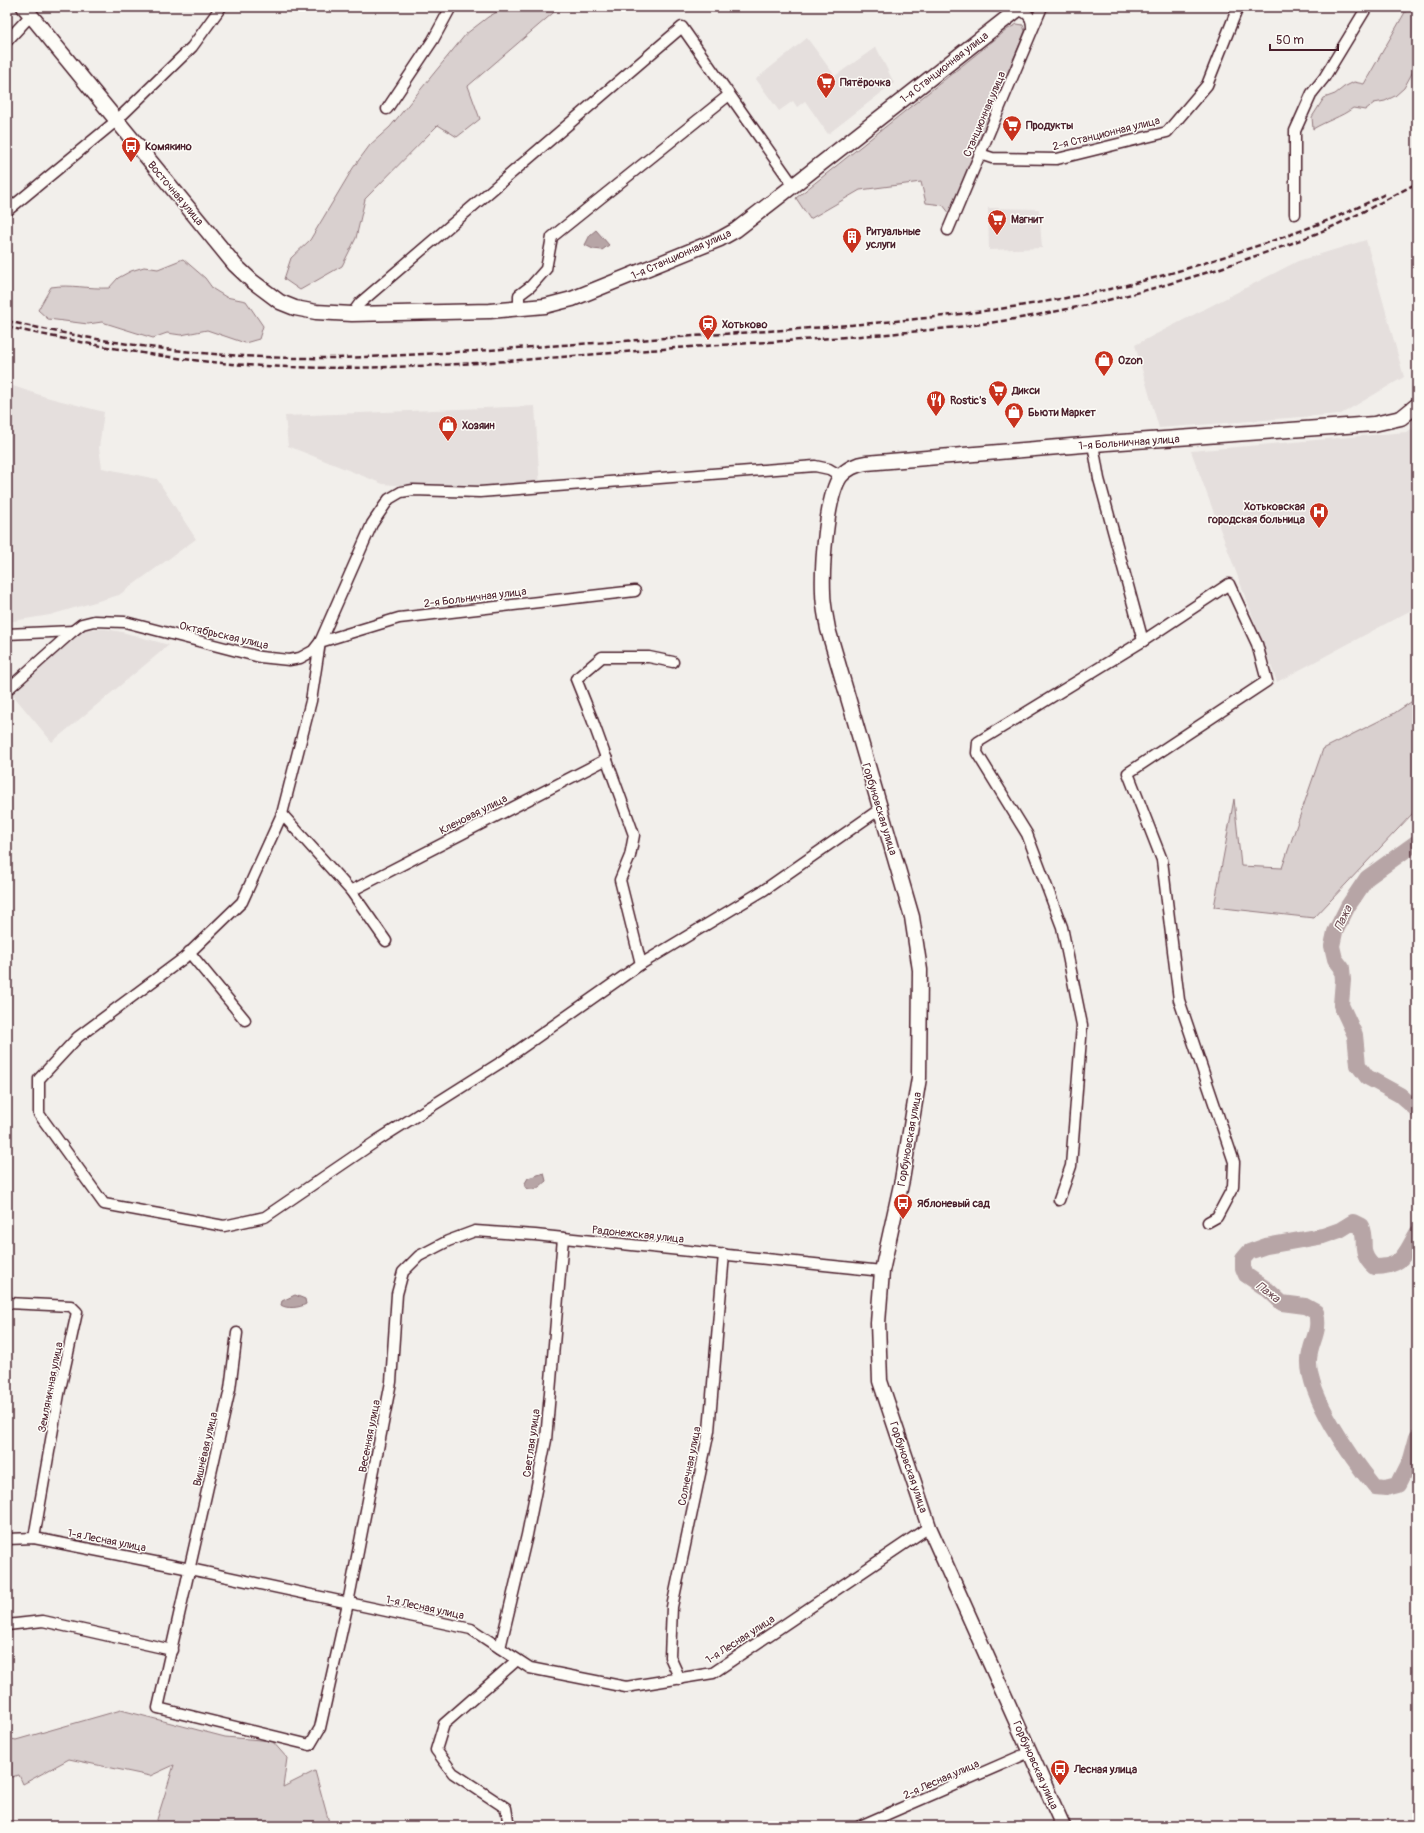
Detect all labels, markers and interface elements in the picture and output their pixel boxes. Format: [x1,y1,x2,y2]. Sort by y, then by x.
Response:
scale bar [1270,26,1338,52]
street label: 1-я Станционная улица [898,29,991,106]
text: 50 m [1276,33,1304,48]
street label: Станционная улица [961,69,1008,159]
supermarket icon: Пятёрочка [815,71,837,99]
place label: Пятёрочка [840,76,891,89]
supermarket icon: Продукты [1001,114,1023,142]
street label: 2-я Станционная улица [1051,114,1161,153]
place label: Продукты [1026,119,1073,132]
bus stop icon: Комякино [120,135,142,163]
place label: Комякино [145,140,192,153]
street label: Восточная улица [145,158,206,228]
supermarket icon: Магнит [986,208,1008,236]
place label: Магнит [1011,213,1044,226]
place label: Ритуальные услуги [865,225,921,251]
building icon: Ритуальные услуги [841,226,863,254]
street label: 1-я Станционная улица [629,227,733,282]
station icon: Хотьково [697,313,719,341]
place label: Хотьково [722,318,767,331]
shop icon: Ozon [1093,349,1115,377]
place label: Ozon [1118,354,1143,367]
supermarket icon: Дикси [987,379,1009,407]
place label: Дикси [1011,384,1040,397]
restaurant icon: Rostic's [925,389,947,417]
place label: Rostic's [950,394,986,407]
shop icon: Бьюти Маркет [1003,401,1025,429]
place label: Бьюти Маркет [1028,406,1096,419]
shop icon: Хозяин [437,414,459,442]
place label: Хозяин [462,419,495,432]
street label: 1-я Больничная улица [1078,432,1180,453]
place label: Хотьковская городская больница [1207,500,1305,526]
hospital icon: Хотьковская городская больница [1308,501,1330,529]
street label: 2-я Больничная улица [423,585,527,610]
street label: Октябрьская улица [178,619,270,652]
street label: Горбуновская улица [859,762,900,857]
street label: Кленовая улица [437,792,509,837]
water label: Пажа [1331,902,1357,933]
street label: Горбуновская улица [895,1091,924,1187]
bus stop icon: Яблоневый сад [892,1192,914,1220]
place label: Яблоневый сад [917,1197,990,1210]
street label: Радонежская улица [591,1223,685,1246]
water label: Пажа [1253,1279,1284,1307]
street label: Земляничная улица [35,1341,66,1433]
street label: Весенняя улица [356,1399,383,1474]
street label: Светлая улица [520,1408,543,1478]
street label: Вишнёвая улица [191,1411,220,1488]
street label: Горбуновская улица [887,1420,930,1514]
street label: Солнечная улица [675,1425,704,1507]
street label: 1-я Лесная улица [67,1527,147,1554]
street label: 1-я Лесная улица [385,1593,465,1622]
street label: 1-я Лесная улица [703,1612,777,1667]
street label: Горбуновская улица [1010,1719,1061,1811]
street label: 2-я Лесная улица [901,1757,981,1802]
bus stop icon: Лесная улица [1049,1758,1071,1786]
place label: Лесная улица [1073,1763,1137,1776]

